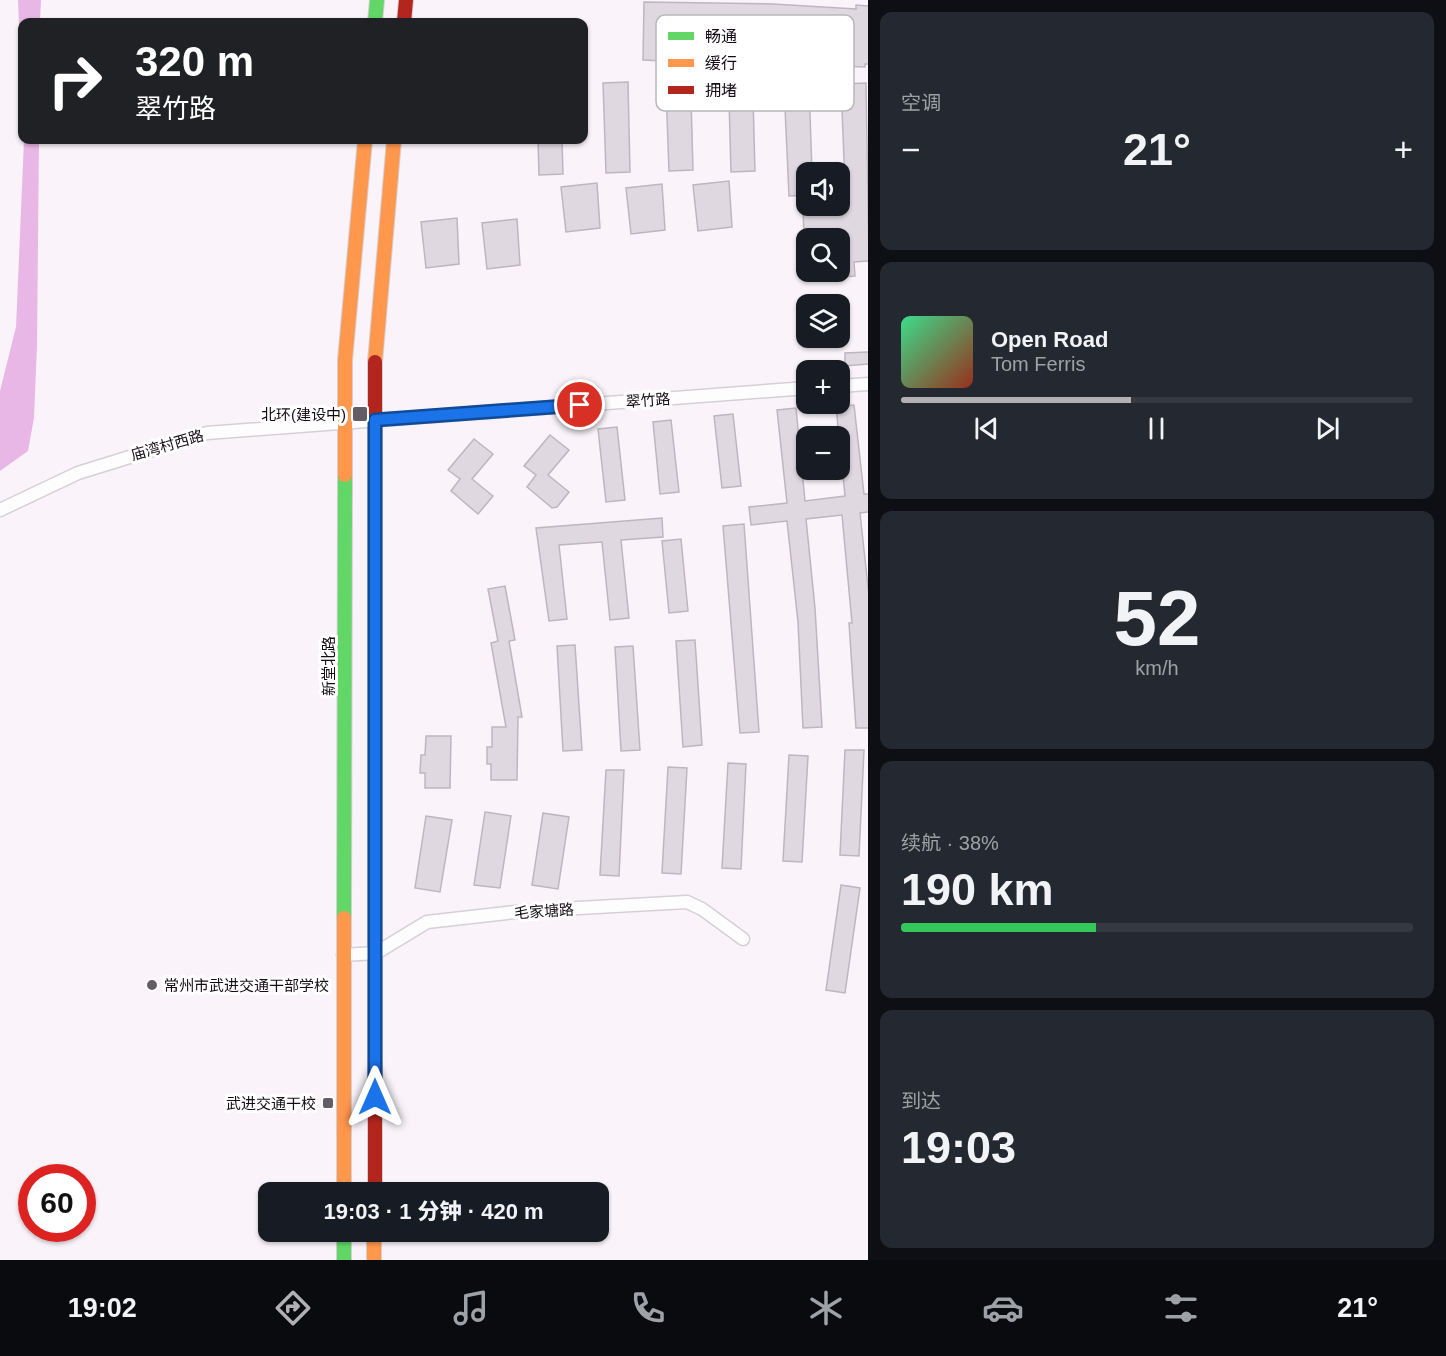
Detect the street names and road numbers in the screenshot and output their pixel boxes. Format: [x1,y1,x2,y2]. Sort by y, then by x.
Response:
street label: 翠竹路 [625,390,671,410]
street label: 庙湾村西路 [129,426,205,464]
street label: 新堂北路 [320,636,337,696]
street label: 毛家塘路 [513,900,575,922]

